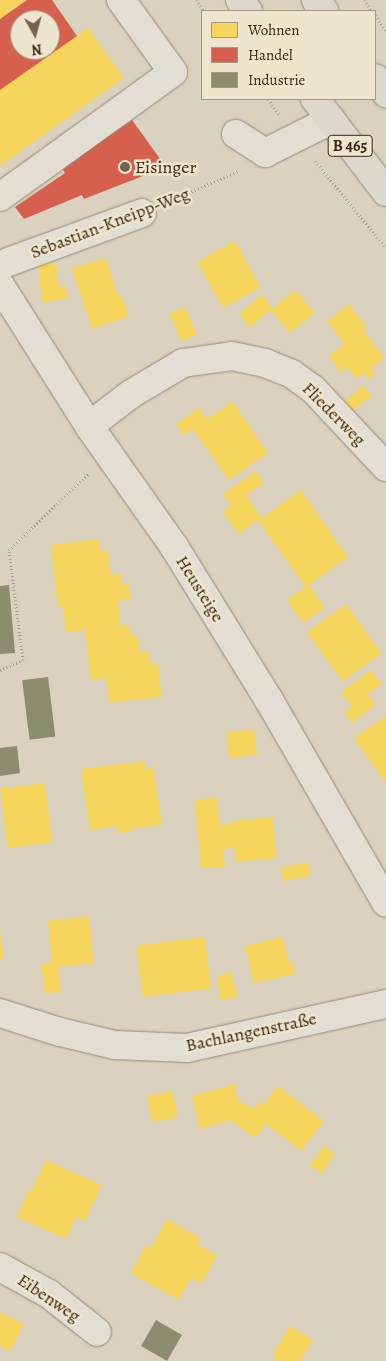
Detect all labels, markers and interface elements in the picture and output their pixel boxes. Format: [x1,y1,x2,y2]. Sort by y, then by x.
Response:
north arrow [10,10,60,60]
legend [201,10,376,100]
text: Wohnen [248,20,300,40]
text: N [31,39,43,59]
text: Handel [248,45,293,65]
text: Industrie [248,70,305,90]
road number: B 465 [328,132,372,160]
place label: Eisinger [135,156,196,178]
marker: Eisinger [119,161,131,173]
street label: Sebastian-Kneipp-Weg [27,183,193,263]
street label: Fliederweg [298,378,370,450]
street label: Heusteige [171,552,229,626]
street label: Bachlangenstraße [184,1008,318,1056]
street label: Eibenweg [13,1269,85,1327]

